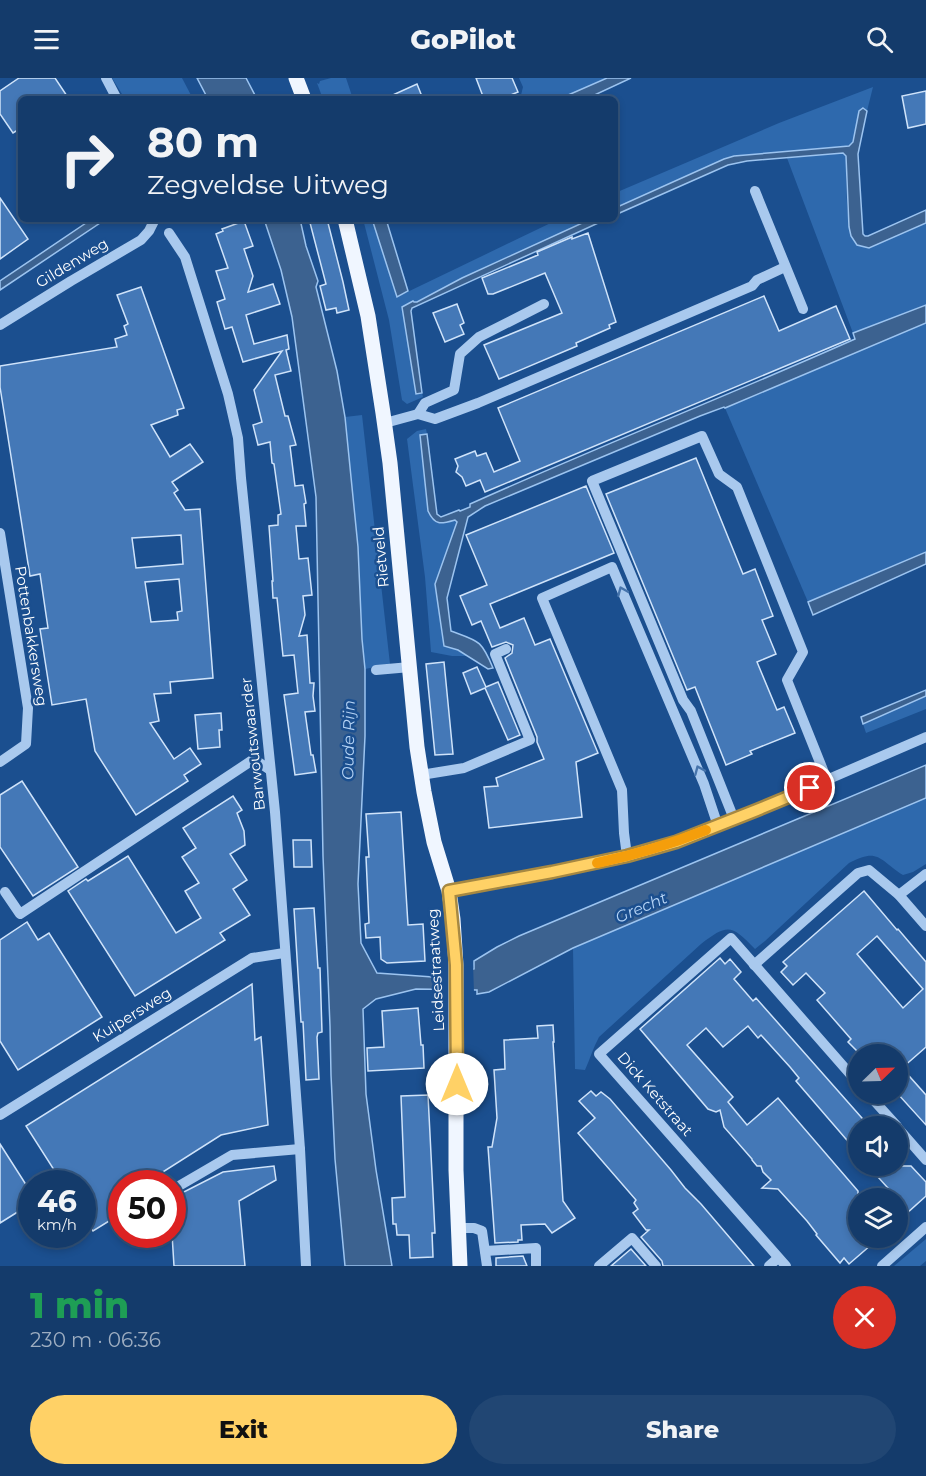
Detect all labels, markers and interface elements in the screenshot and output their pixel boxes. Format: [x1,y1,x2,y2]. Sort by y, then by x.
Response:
icon: menu [30,23,63,56]
text: GoPilot [410,23,516,56]
icon: search [863,23,896,56]
text: 80 m [147,116,259,168]
icon: right [48,120,126,198]
text: Zegveldse Uitweg [147,168,389,201]
street label: Gildenweg [32,234,111,292]
street label: Rietveld [368,526,393,588]
street label: Pottenbakkersweg [11,564,52,708]
one-way arrow [618,586,630,597]
street label: Barwoutswaarder [236,677,269,812]
water label: Oude Rijn [338,700,359,780]
pin [784,762,835,813]
one-way arrow [694,766,706,777]
icon: arrive [793,771,826,804]
water label: Grecht [612,888,670,927]
street label: Leidsestraatweg [423,908,448,1032]
street label: Kuipersweg [89,983,175,1046]
north arrow [848,1044,908,1104]
map controls [848,1044,908,1248]
street label: Dick Ketstraat [614,1048,697,1140]
position arrow [425,1052,489,1116]
button: sound [848,1116,908,1176]
speed limit sign: 50 [108,1170,186,1248]
text: 46 [37,1183,77,1220]
button: layers [848,1188,908,1248]
text: km/h [37,1215,77,1234]
text: 1 min [30,1283,129,1327]
button: close [833,1286,896,1349]
text: 230 m · 06:36 [30,1328,161,1352]
button: Exit [30,1395,457,1464]
button: Share [469,1395,896,1464]

